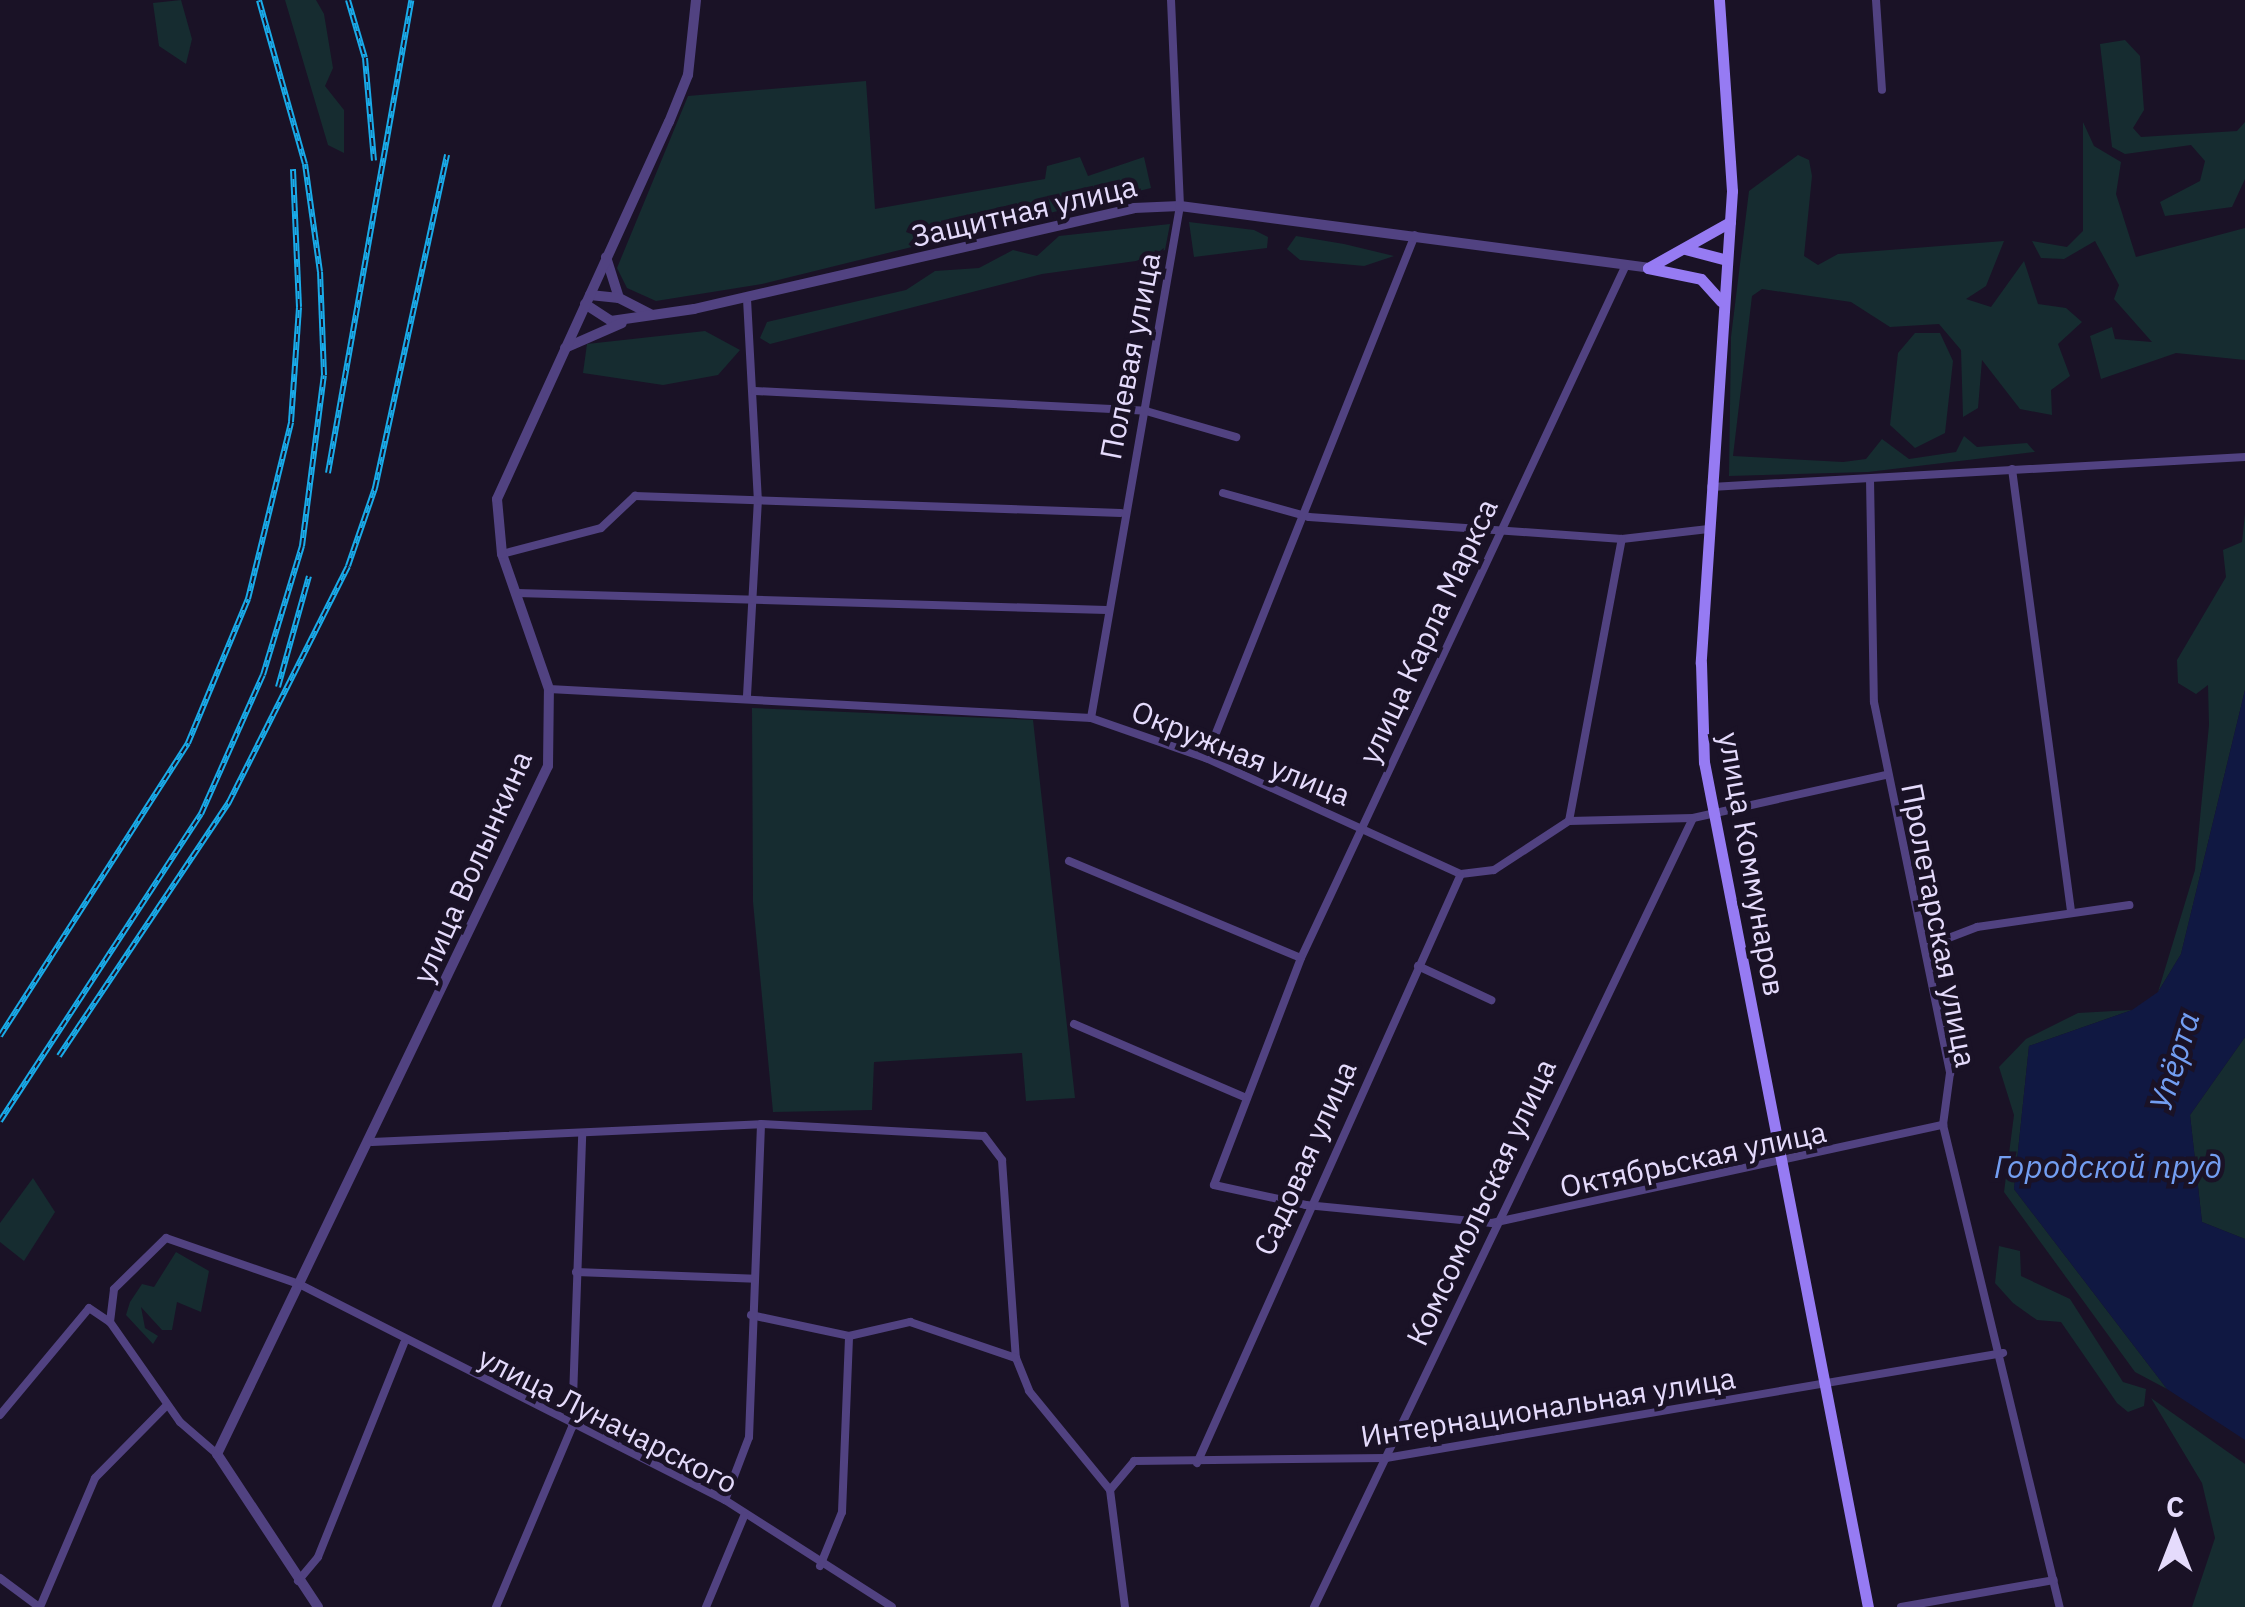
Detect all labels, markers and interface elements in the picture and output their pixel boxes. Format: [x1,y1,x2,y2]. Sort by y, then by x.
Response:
street label: Защитная улица [908,168,1140,254]
street label: Полевая улица [1092,250,1168,462]
street label: улица Карла Маркса [1351,493,1505,769]
street label: Окружная улица [1126,693,1356,813]
street label: улица Коммунаров [1711,729,1793,999]
street label: улица Волынкина [405,745,539,989]
street label: Пролетарская улица [1894,780,1984,1070]
water label: Упёрта [2141,1007,2207,1115]
street label: Комсомольская улица [1399,1053,1563,1351]
street label: Садовая улица [1246,1055,1364,1261]
street label: Октябрьская улица [1557,1113,1829,1205]
water label: Городской пруд [1994,1147,2222,1185]
street label: улица Луначарского [473,1339,743,1501]
street label: Интернациональная улица [1358,1360,1738,1454]
north arrow [2125,1487,2225,1587]
text: С [2166,1488,2184,1525]

